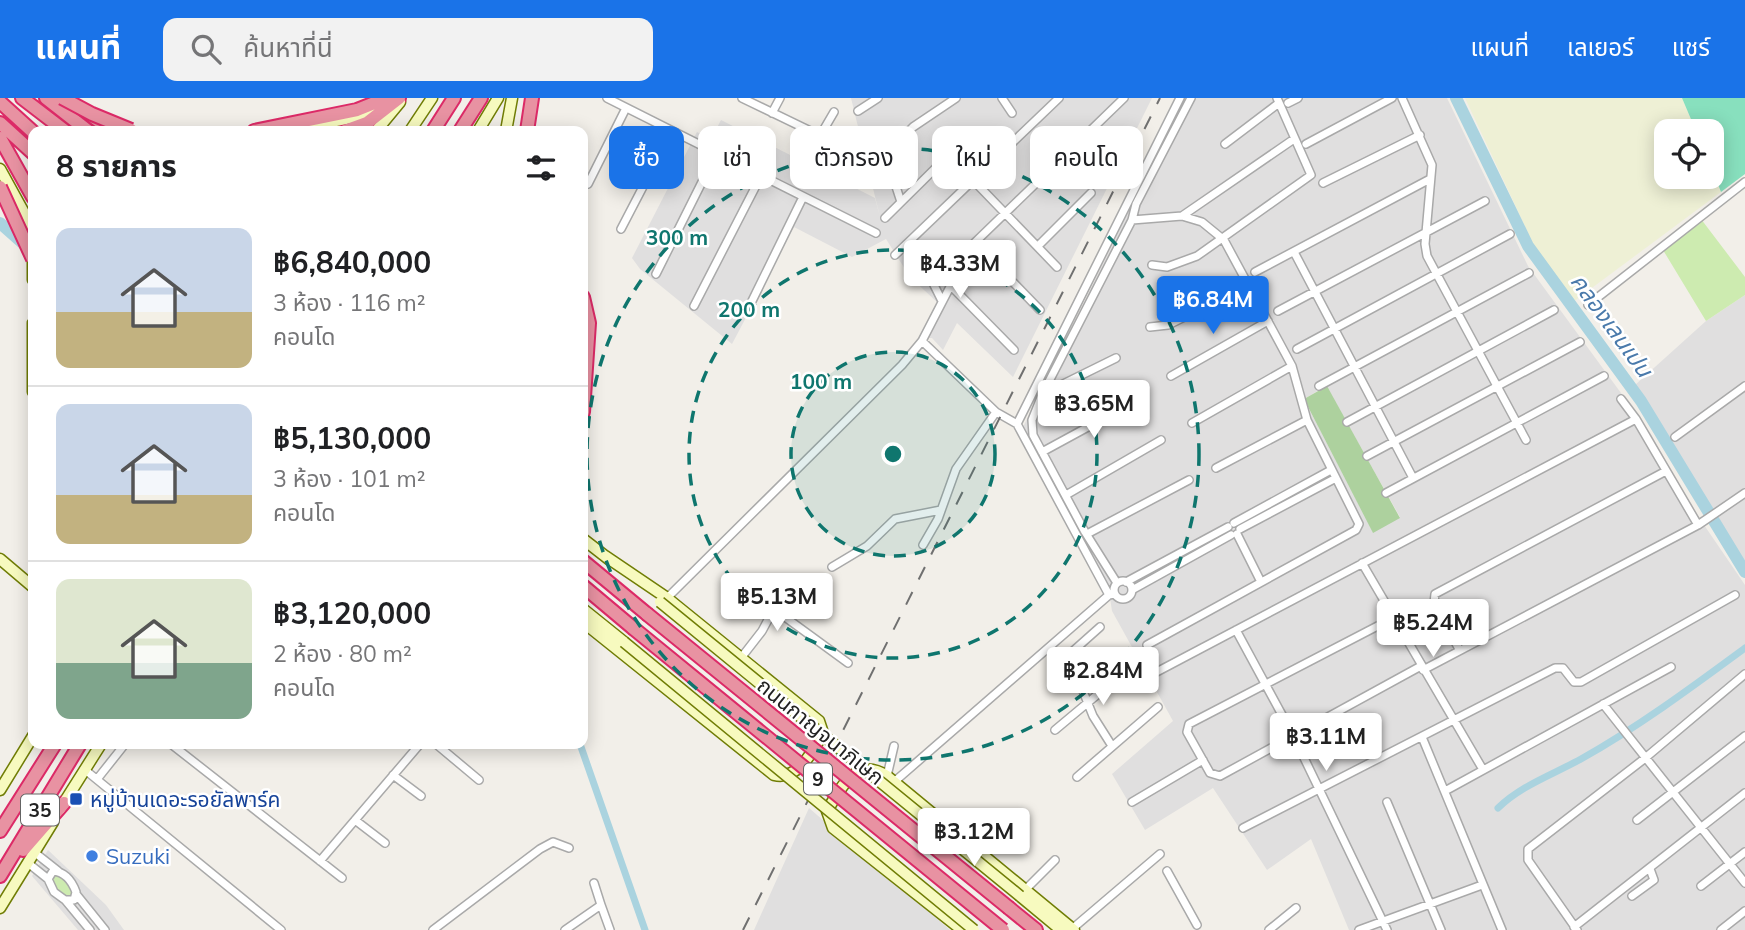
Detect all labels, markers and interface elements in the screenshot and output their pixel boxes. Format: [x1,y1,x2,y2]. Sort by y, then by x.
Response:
search box [163,18,653,81]
text: แผนที่ [35,26,121,67]
icon: search [187,30,225,68]
text: ค้นหาที่นี่ [243,31,333,64]
text: แผนที่ [1471,32,1529,62]
text: เลเยอร์ [1567,32,1634,62]
text: แชร์ [1672,32,1710,62]
map controls [1654,119,1724,189]
button: locate [1654,119,1724,189]
chip: ซื้อ [609,126,684,189]
chip: เช่า [698,126,776,189]
chip: ตัวกรอง [790,126,918,189]
chip: ใหม่ [932,126,1016,189]
chip: คอนโด [1030,126,1143,189]
text: 8 รายการ [56,147,177,185]
icon: filters [522,149,560,187]
text: 300 m [646,224,708,250]
pin: ฿4.33M [903,240,1017,300]
text: ฿6,840,000 [273,243,431,281]
text: ฿4.33M [920,248,1000,277]
icon: home [112,256,196,340]
water label: คลองเลนเปน [1565,267,1660,384]
pin: ฿6.84M [1156,276,1270,336]
text: ฿6.84M [1173,284,1253,313]
text: 3 ห้อง · 116 m² [273,288,426,317]
text: 200 m [718,296,780,322]
text: คอนโด [273,322,335,351]
text: 100 m [790,368,852,394]
pin: ฿3.65M [1037,380,1151,440]
text: ฿3.65M [1054,388,1134,417]
text: ฿5,130,000 [273,419,431,457]
icon: home [112,432,196,516]
centre of rings [881,442,905,466]
text: 3 ห้อง · 101 m² [273,464,426,493]
text: คอนโด [273,498,335,527]
pin: ฿5.13M [720,574,834,633]
text: ฿5.13M [737,581,817,610]
text: ฿3,120,000 [273,594,431,632]
pin: ฿5.24M [1376,600,1490,659]
icon: home [112,607,196,691]
text: ฿5.24M [1393,607,1473,636]
text: 2 ห้อง · 80 m² [273,639,412,668]
pin: ฿2.84M [1046,648,1160,707]
text: ฿2.84M [1063,655,1143,684]
street label: ถนนกาญจนาภิเษก [752,672,890,790]
text: คอนโด [273,673,335,702]
pin: ฿3.11M [1269,714,1383,773]
text: ฿3.11M [1286,721,1366,750]
road number: 9 [804,764,832,794]
place label: หมู่บ้านเดอะรอยัลพาร์ค [90,786,280,813]
marker: หมู่บ้านเดอะรอยัลพาร์ค [68,791,84,807]
road number: 35 [21,794,59,825]
pin: ฿3.12M [917,808,1031,868]
text: ฿3.12M [934,816,1014,845]
place label: Suzuki [106,843,170,869]
marker: Suzuki [84,848,100,864]

